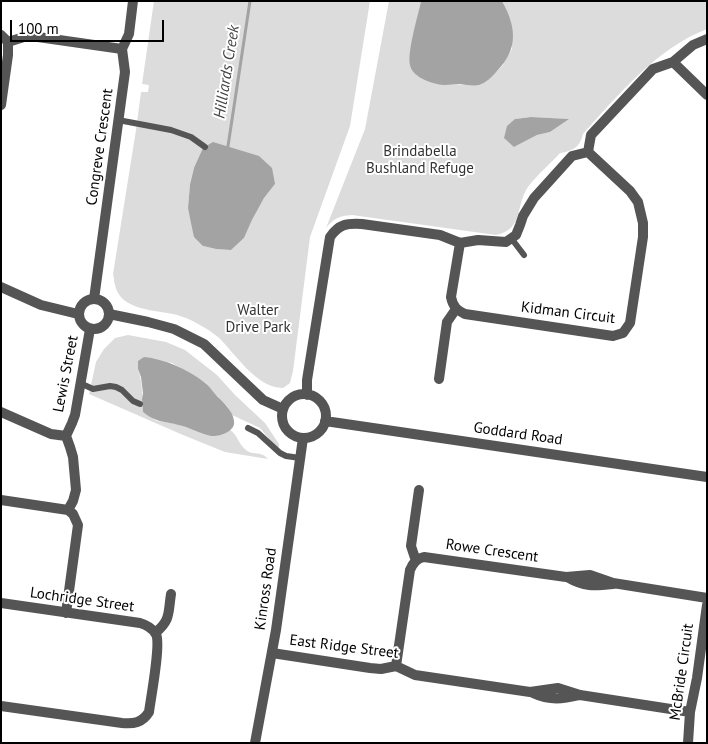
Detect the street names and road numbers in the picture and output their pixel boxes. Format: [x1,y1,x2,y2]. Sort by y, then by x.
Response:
street label: Congreve Crescent [83,87,117,207]
street label: Kidman Circuit [520,298,616,328]
street label: Lewis Street [50,334,82,414]
street label: Goddard Road [472,419,564,449]
street label: Rowe Crescent [445,536,539,566]
street label: Kinross Road [251,547,281,631]
street label: Lochridge Street [29,584,135,616]
street label: McBride Circuit [666,622,698,722]
street label: East Ridge Street [288,631,400,663]

